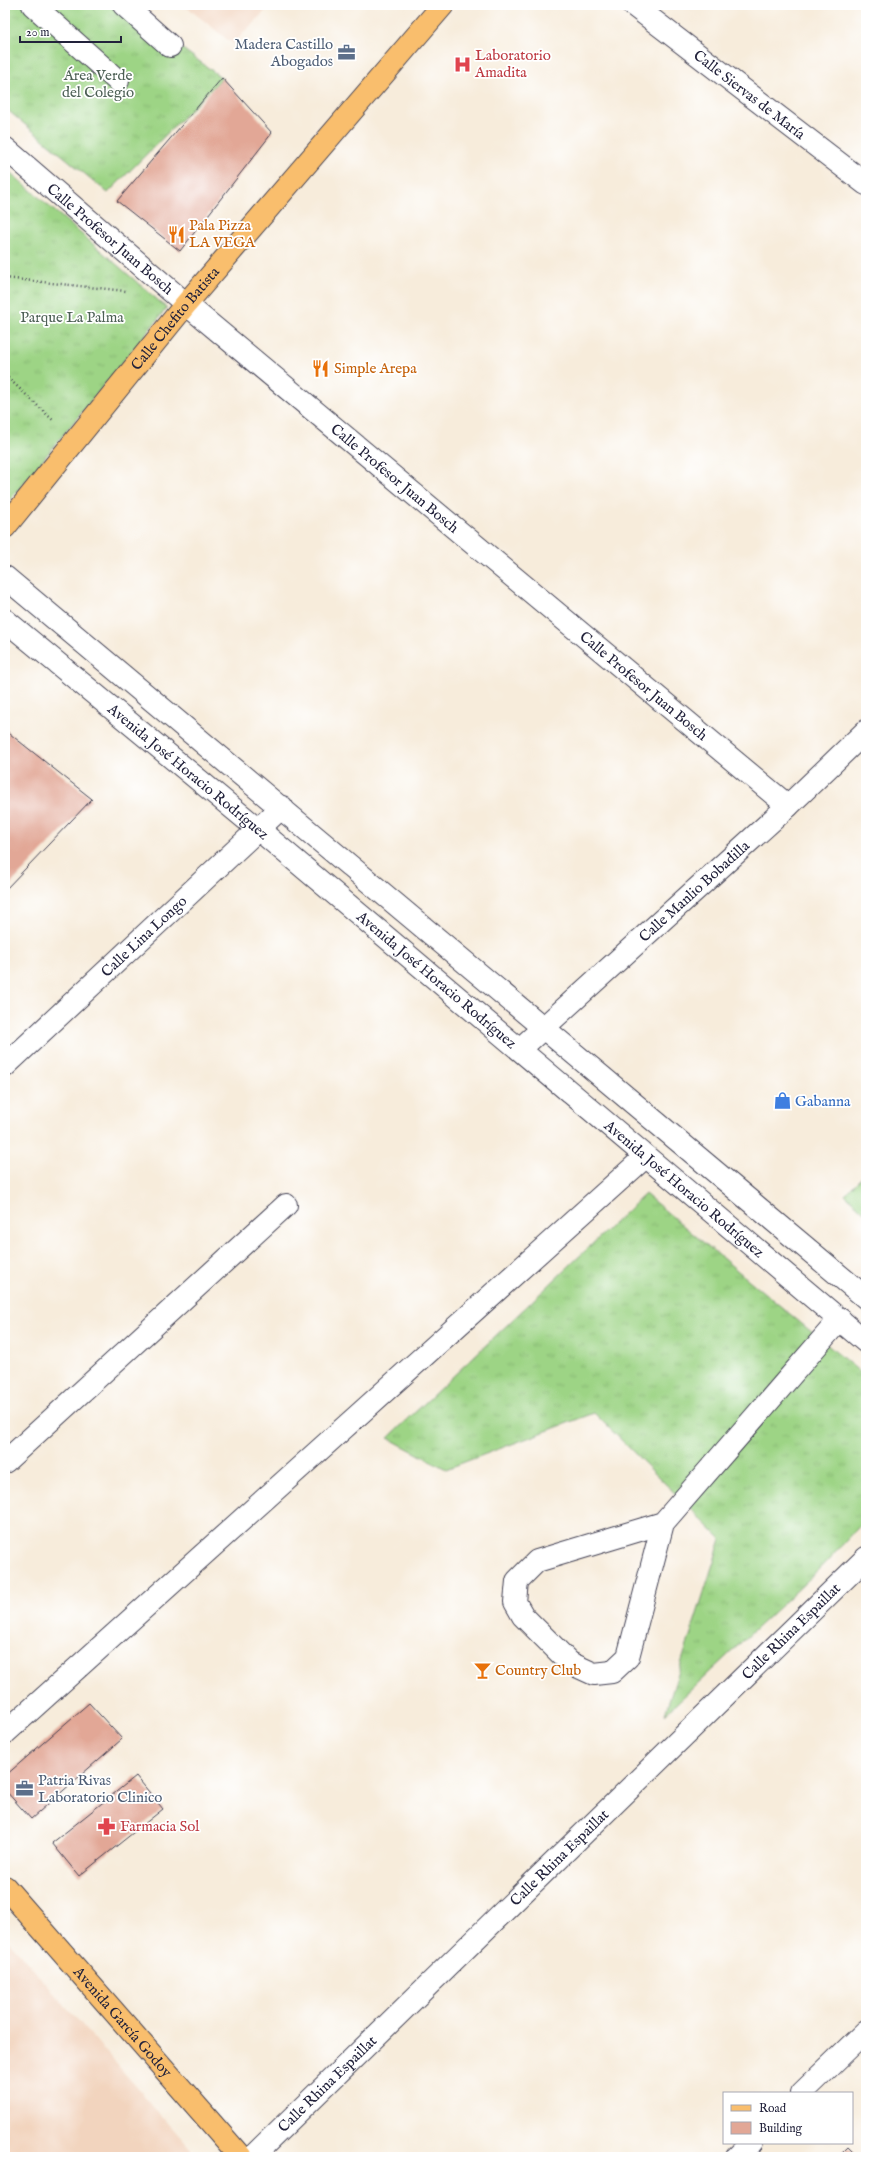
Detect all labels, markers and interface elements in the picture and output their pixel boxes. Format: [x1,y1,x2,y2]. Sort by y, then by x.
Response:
scale bar [20,18,121,44]
text: 20 m [26,25,49,40]
place label: Madera Castillo Abogados [234,35,333,71]
office icon: Madera Castillo Abogados [336,43,356,63]
place label: Laboratorio Amadita [474,46,551,82]
street label: Calle Siervas de María [690,46,809,144]
hospital icon: Laboratorio Amadita [452,54,472,74]
park label: Área Verde del Colegio [62,66,134,102]
street label: Calle Profesor Juan Bosch [43,179,177,299]
place label: Pala Pizza LA VEGA [189,216,256,252]
restaurant icon: Pala Pizza LA VEGA [166,224,186,244]
street label: Calle Chefito Batista [127,263,224,374]
park label: Parque La Palma [20,308,124,327]
restaurant icon: Simple Arepa [311,358,331,378]
place label: Simple Arepa [334,359,417,378]
street label: Calle Profesor Juan Bosch [327,420,463,538]
street label: Calle Profesor Juan Bosch [575,627,711,745]
street label: Avenida José Horacio Rodríguez [103,699,273,844]
street label: Calle Manlio Bobadilla [635,836,754,947]
street label: Calle Lina Longo [97,892,191,981]
street label: Avenida José Horacio Rodríguez [352,907,520,1053]
shop icon: Gabanna [772,1091,792,1111]
place label: Gabanna [795,1092,851,1111]
street label: Avenida José Horacio Rodríguez [599,1116,768,1262]
street label: Calle Rhina Espaillat [738,1579,845,1684]
bar icon: Country Club [472,1660,492,1680]
place label: Country Club [495,1661,581,1680]
place label: Patria Rivas Laboratorio Clinico [38,1771,162,1807]
office icon: Patria Rivas Laboratorio Clinico [15,1779,35,1799]
street label: Calle Rhina Espaillat [506,1805,613,1910]
pharmacy icon: Farmacia Sol [97,1816,117,1836]
place label: Farmacia Sol [120,1817,200,1836]
street label: Avenida García Godoy [68,1962,176,2082]
street label: Calle Rhina Espaillat [274,2032,381,2137]
legend [723,2092,853,2144]
text: Road [759,2101,787,2116]
text: Building [759,2121,803,2136]

